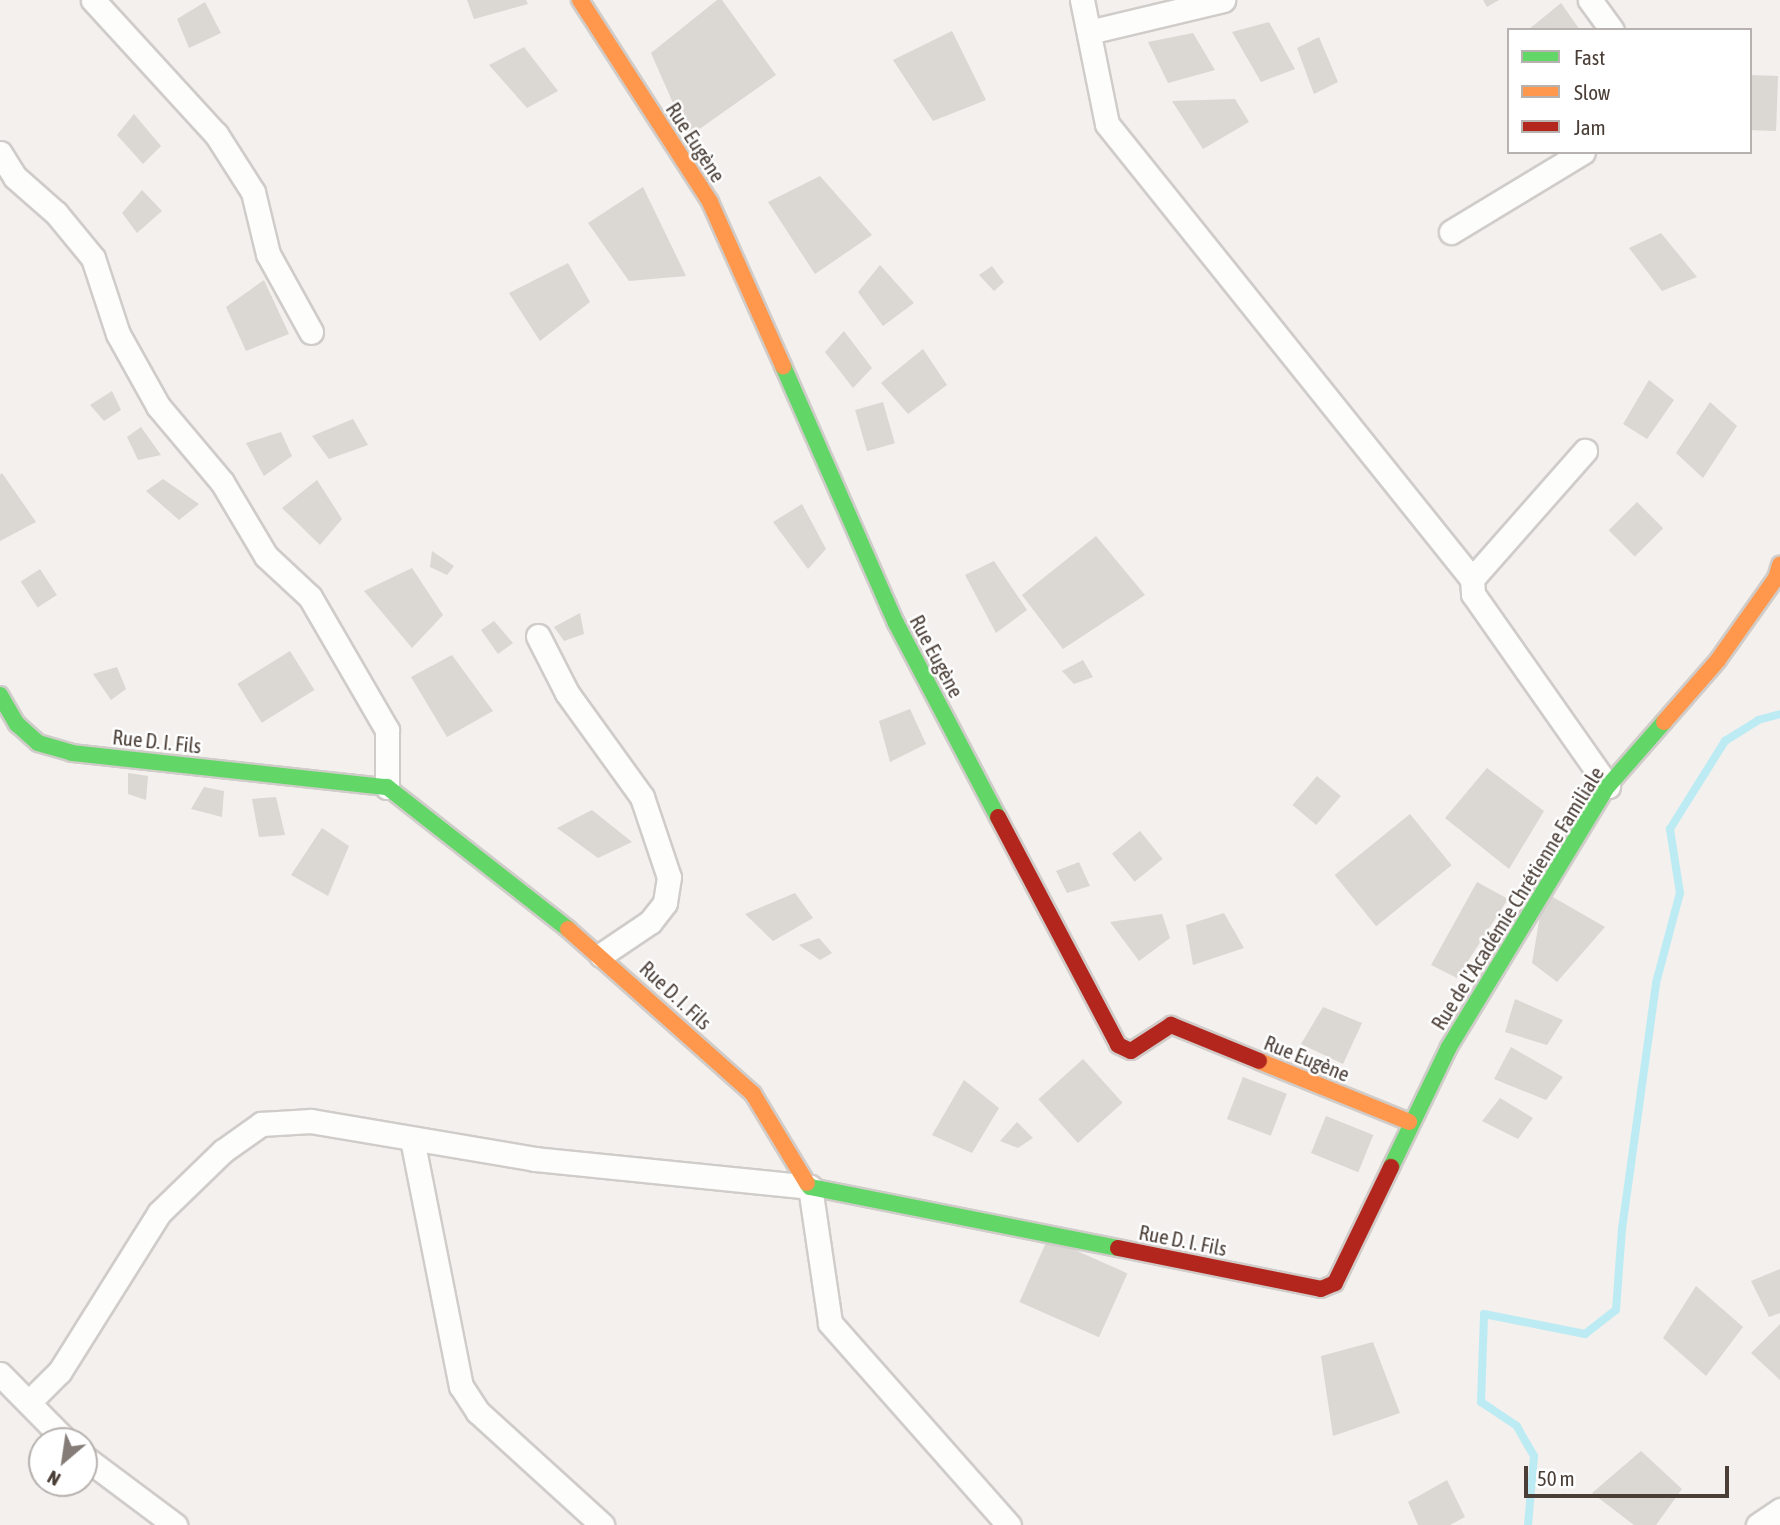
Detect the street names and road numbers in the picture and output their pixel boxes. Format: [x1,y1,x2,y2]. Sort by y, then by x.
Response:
street label: Rue Eugène [661,97,731,187]
street label: Rue Eugène [905,610,969,702]
street label: Rue D. I. Fils [111,724,203,758]
street label: Rue de l'Académie Chrétienne Familiale [1425,762,1609,1034]
street label: Rue D. I. Fils [635,955,717,1035]
street label: Rue Eugène [1261,1029,1353,1087]
street label: Rue D. I. Fils [1137,1219,1229,1261]

